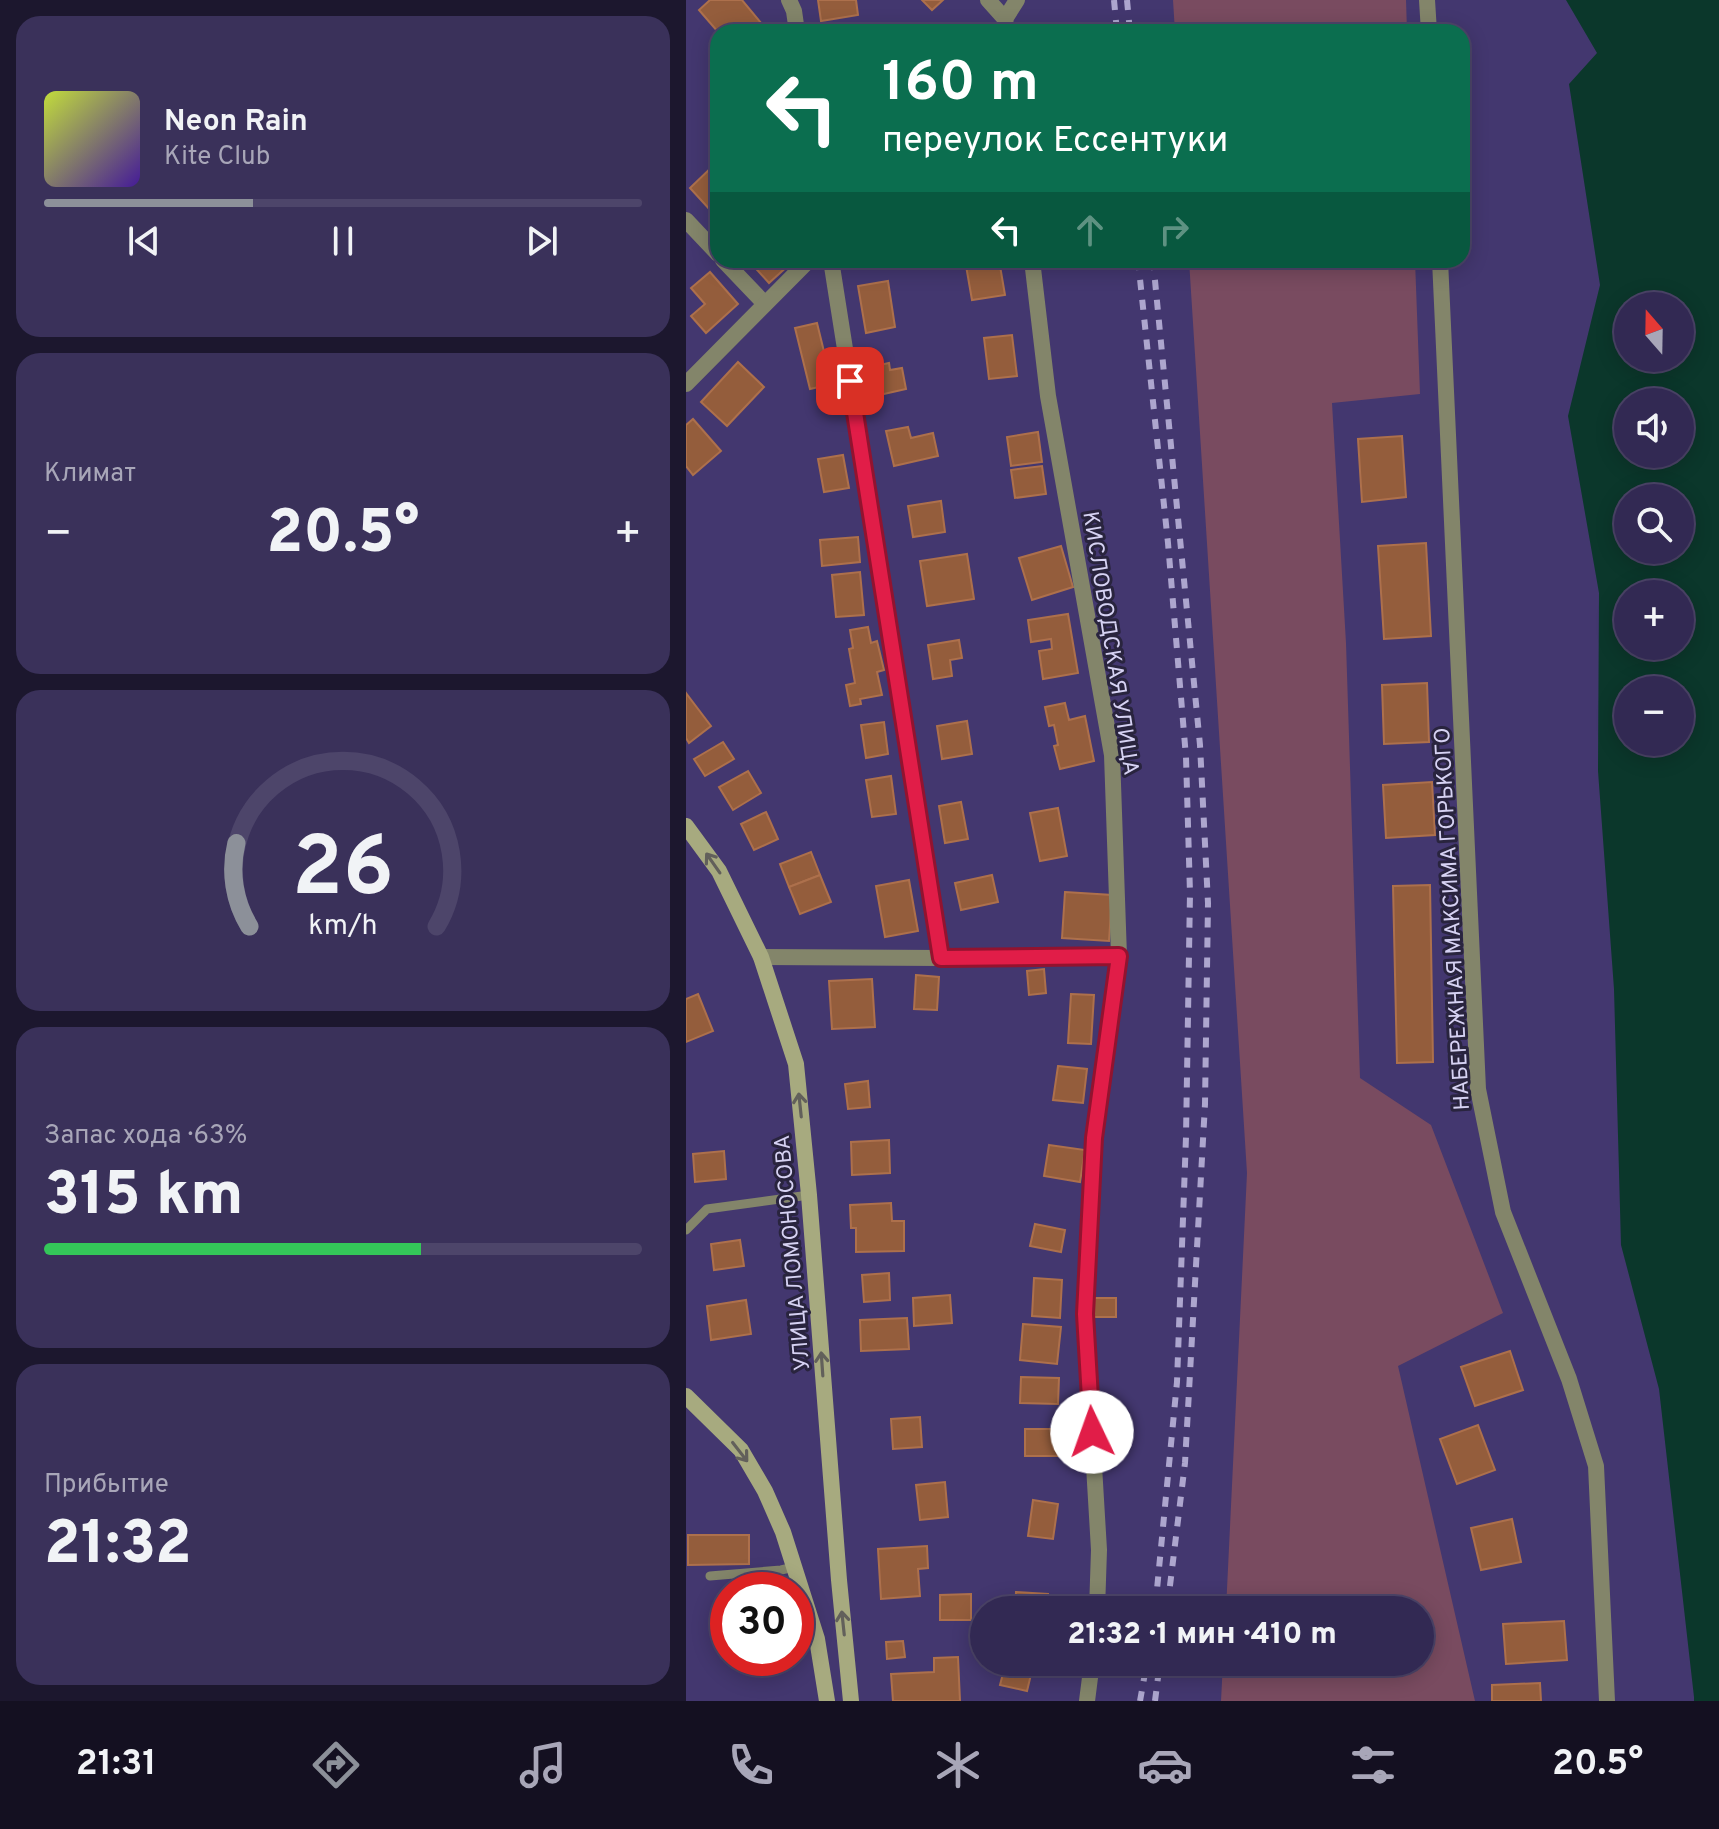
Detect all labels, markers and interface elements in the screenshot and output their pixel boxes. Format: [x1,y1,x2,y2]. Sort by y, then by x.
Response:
text: 160 m [882,50,1039,120]
icon: left [750,56,854,160]
text: Neon Rain [164,104,308,141]
text: переулок Ессентуки [882,119,1229,165]
text: Kite Club [164,141,270,174]
icon: left [984,208,1028,252]
icon: ahead [1068,208,1112,252]
icon: right [1152,208,1196,252]
icon: previous [122,219,166,263]
icon: pause [321,219,365,263]
icon: next [520,219,564,263]
north arrow [1614,292,1694,372]
map controls [1614,292,1694,756]
pin [816,347,884,415]
icon: arrive [828,359,872,403]
button: sound [1614,388,1694,468]
text: Климат [44,458,136,491]
button: search [1614,484,1694,564]
text: 20.5° [267,498,419,574]
text: − [44,508,72,564]
text: + [614,508,642,564]
street label: КИСЛОВОДСКАЯ УЛИЦА [1075,510,1144,777]
button: + [1614,580,1694,660]
button: − [1614,676,1694,756]
street label: НАБЕРЕЖНАЯ МАКСИМА ГОРЬКОГО [1430,727,1477,1111]
text: 26 [292,819,394,924]
one-way arrow [705,852,721,874]
text: km/h [308,909,378,945]
one-way arrow [793,1092,808,1119]
text: Запас хода · 63% [44,1120,247,1153]
street label: УЛИЦА ЛОМОНОСОВА [770,1134,817,1372]
text: 315 km [44,1160,243,1236]
one-way arrow [814,1351,829,1378]
position arrow [1050,1390,1134,1474]
one-way arrow [731,1441,748,1462]
text: Прибытие [44,1469,169,1502]
text: 21:32 [44,1509,192,1585]
speed limit sign: 30 [710,1572,814,1676]
one-way arrow [835,1610,850,1637]
text: 21:32 · 1 мин · 410 m [1067,1617,1337,1654]
icon: directions [308,1737,364,1793]
icon: music [515,1737,571,1793]
icon: phone [723,1737,779,1793]
icon: climate [930,1737,986,1793]
icon: car [1137,1737,1193,1793]
icon: filters [1345,1737,1401,1793]
text: 21:31 [76,1742,157,1788]
text: 20.5° [1552,1742,1643,1788]

